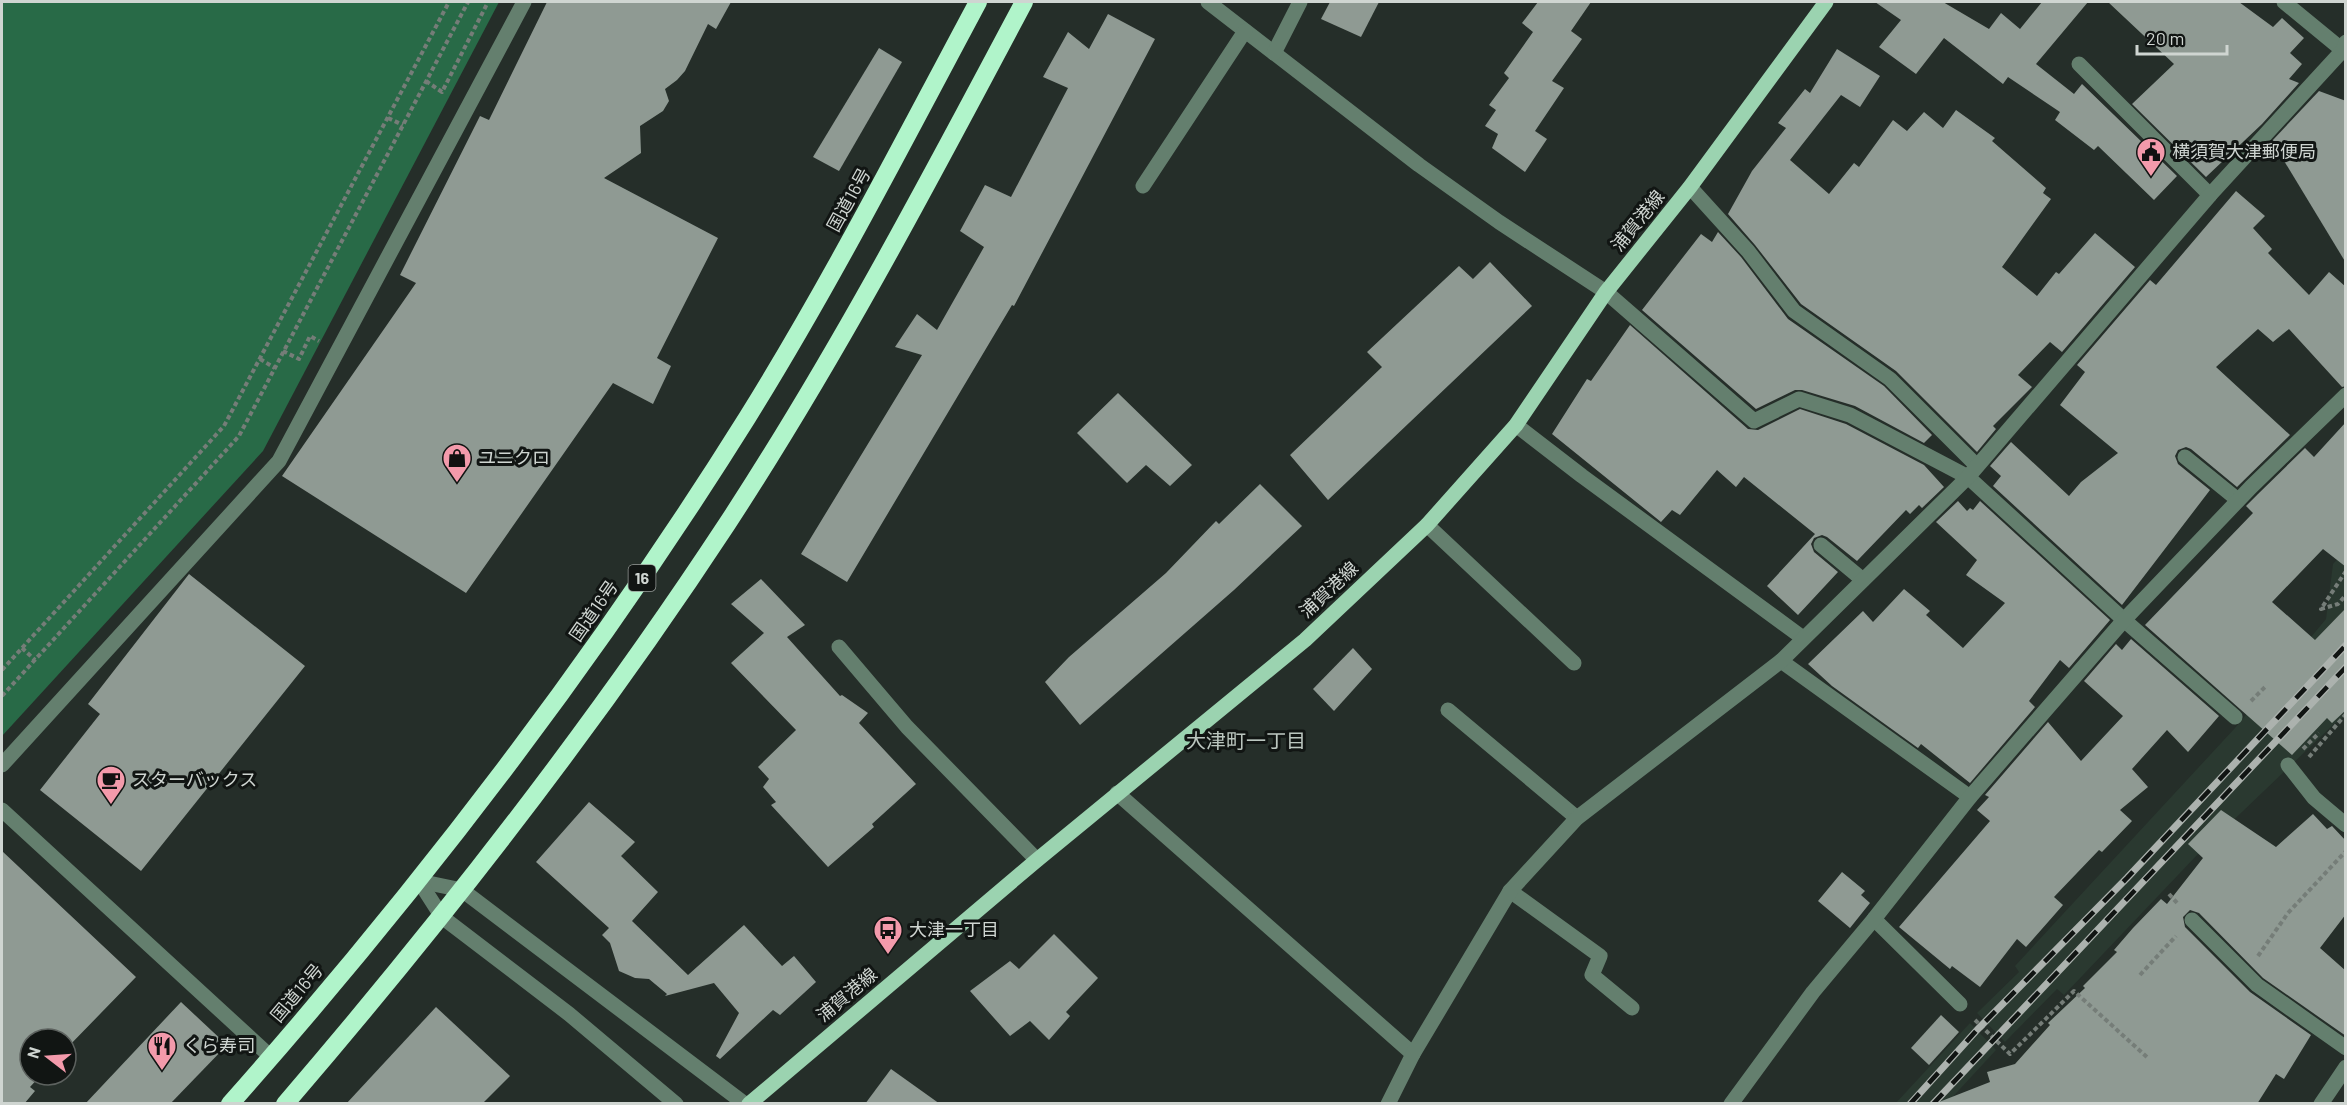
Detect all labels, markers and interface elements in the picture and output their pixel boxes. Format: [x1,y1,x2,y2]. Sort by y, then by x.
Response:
scale bar [2137,18,2227,56]
text: 20 m [2146,27,2184,49]
public building icon: 横須賀大津郵便局 [2135,136,2167,178]
place label: 横須賀大津郵便局 [2172,140,2316,162]
street label: 国道16号 [822,164,875,235]
street label: 浦賀港線 [1606,185,1668,255]
shop icon: ユニクロ [441,442,473,484]
place label: ユニクロ [478,446,550,468]
street label: 浦賀港線 [1294,557,1362,622]
road number: 16 [628,565,656,591]
street label: 国道16号 [564,576,622,645]
district label: 大津町一丁目 [1186,728,1306,752]
cafe icon: スターバックス [95,764,127,806]
place label: スターバックス [132,768,257,790]
bus stop icon: 大津一丁目 [872,914,904,956]
place label: 大津一丁目 [909,918,999,940]
street label: 国道16号 [265,959,327,1026]
street label: 浦賀港線 [812,963,881,1026]
north arrow [18,1027,78,1087]
restaurant icon: くら寿司 [146,1030,178,1072]
place label: くら寿司 [183,1034,255,1056]
text: N [23,1045,44,1060]

